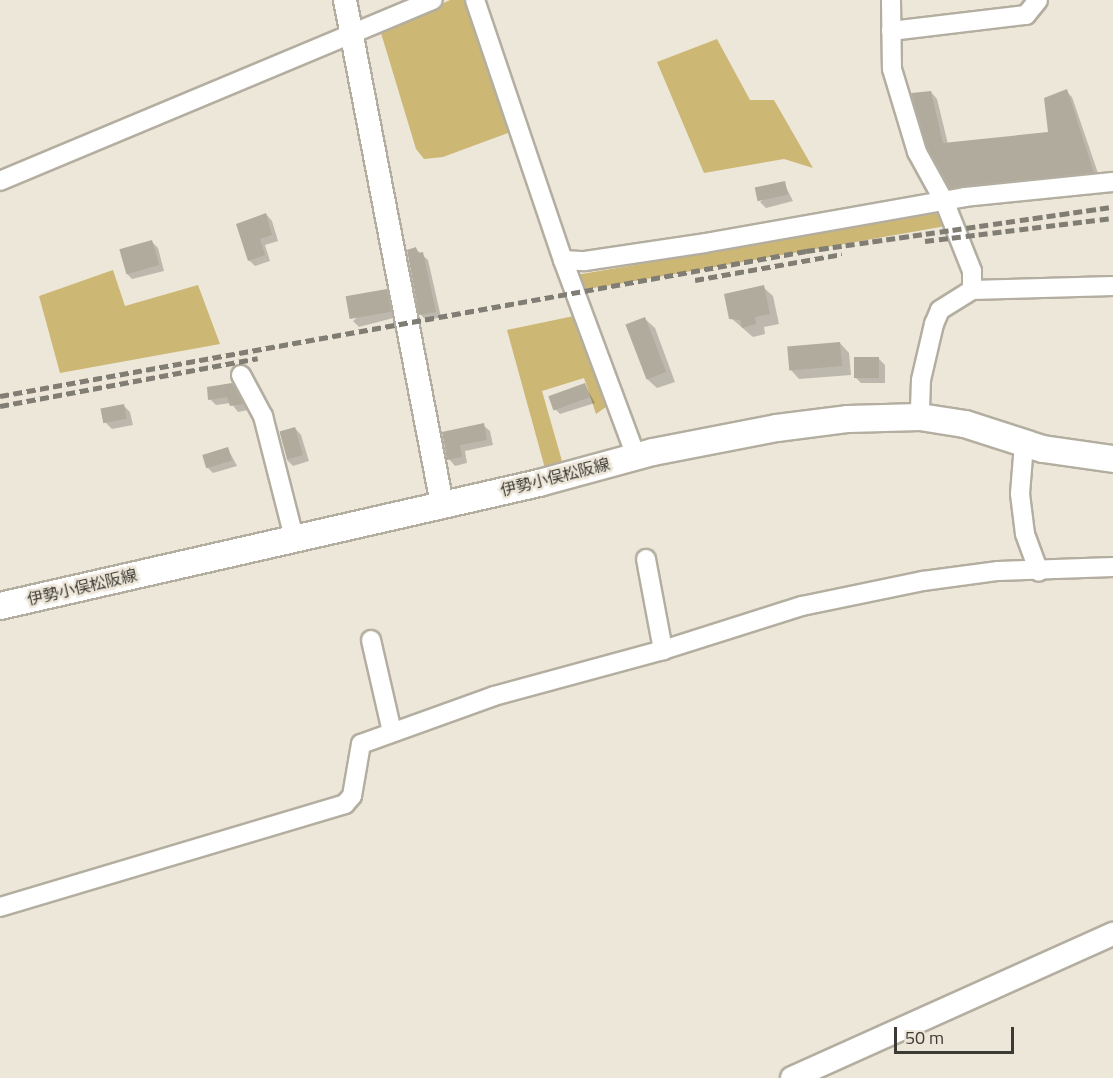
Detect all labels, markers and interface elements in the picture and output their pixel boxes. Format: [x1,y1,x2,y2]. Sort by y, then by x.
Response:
street label: 伊勢小俣松阪線 [498,454,612,500]
street label: 伊勢小俣松阪線 [25,565,139,609]
scale bar [897,1015,1017,1053]
text: 50 m [905,1024,944,1051]

